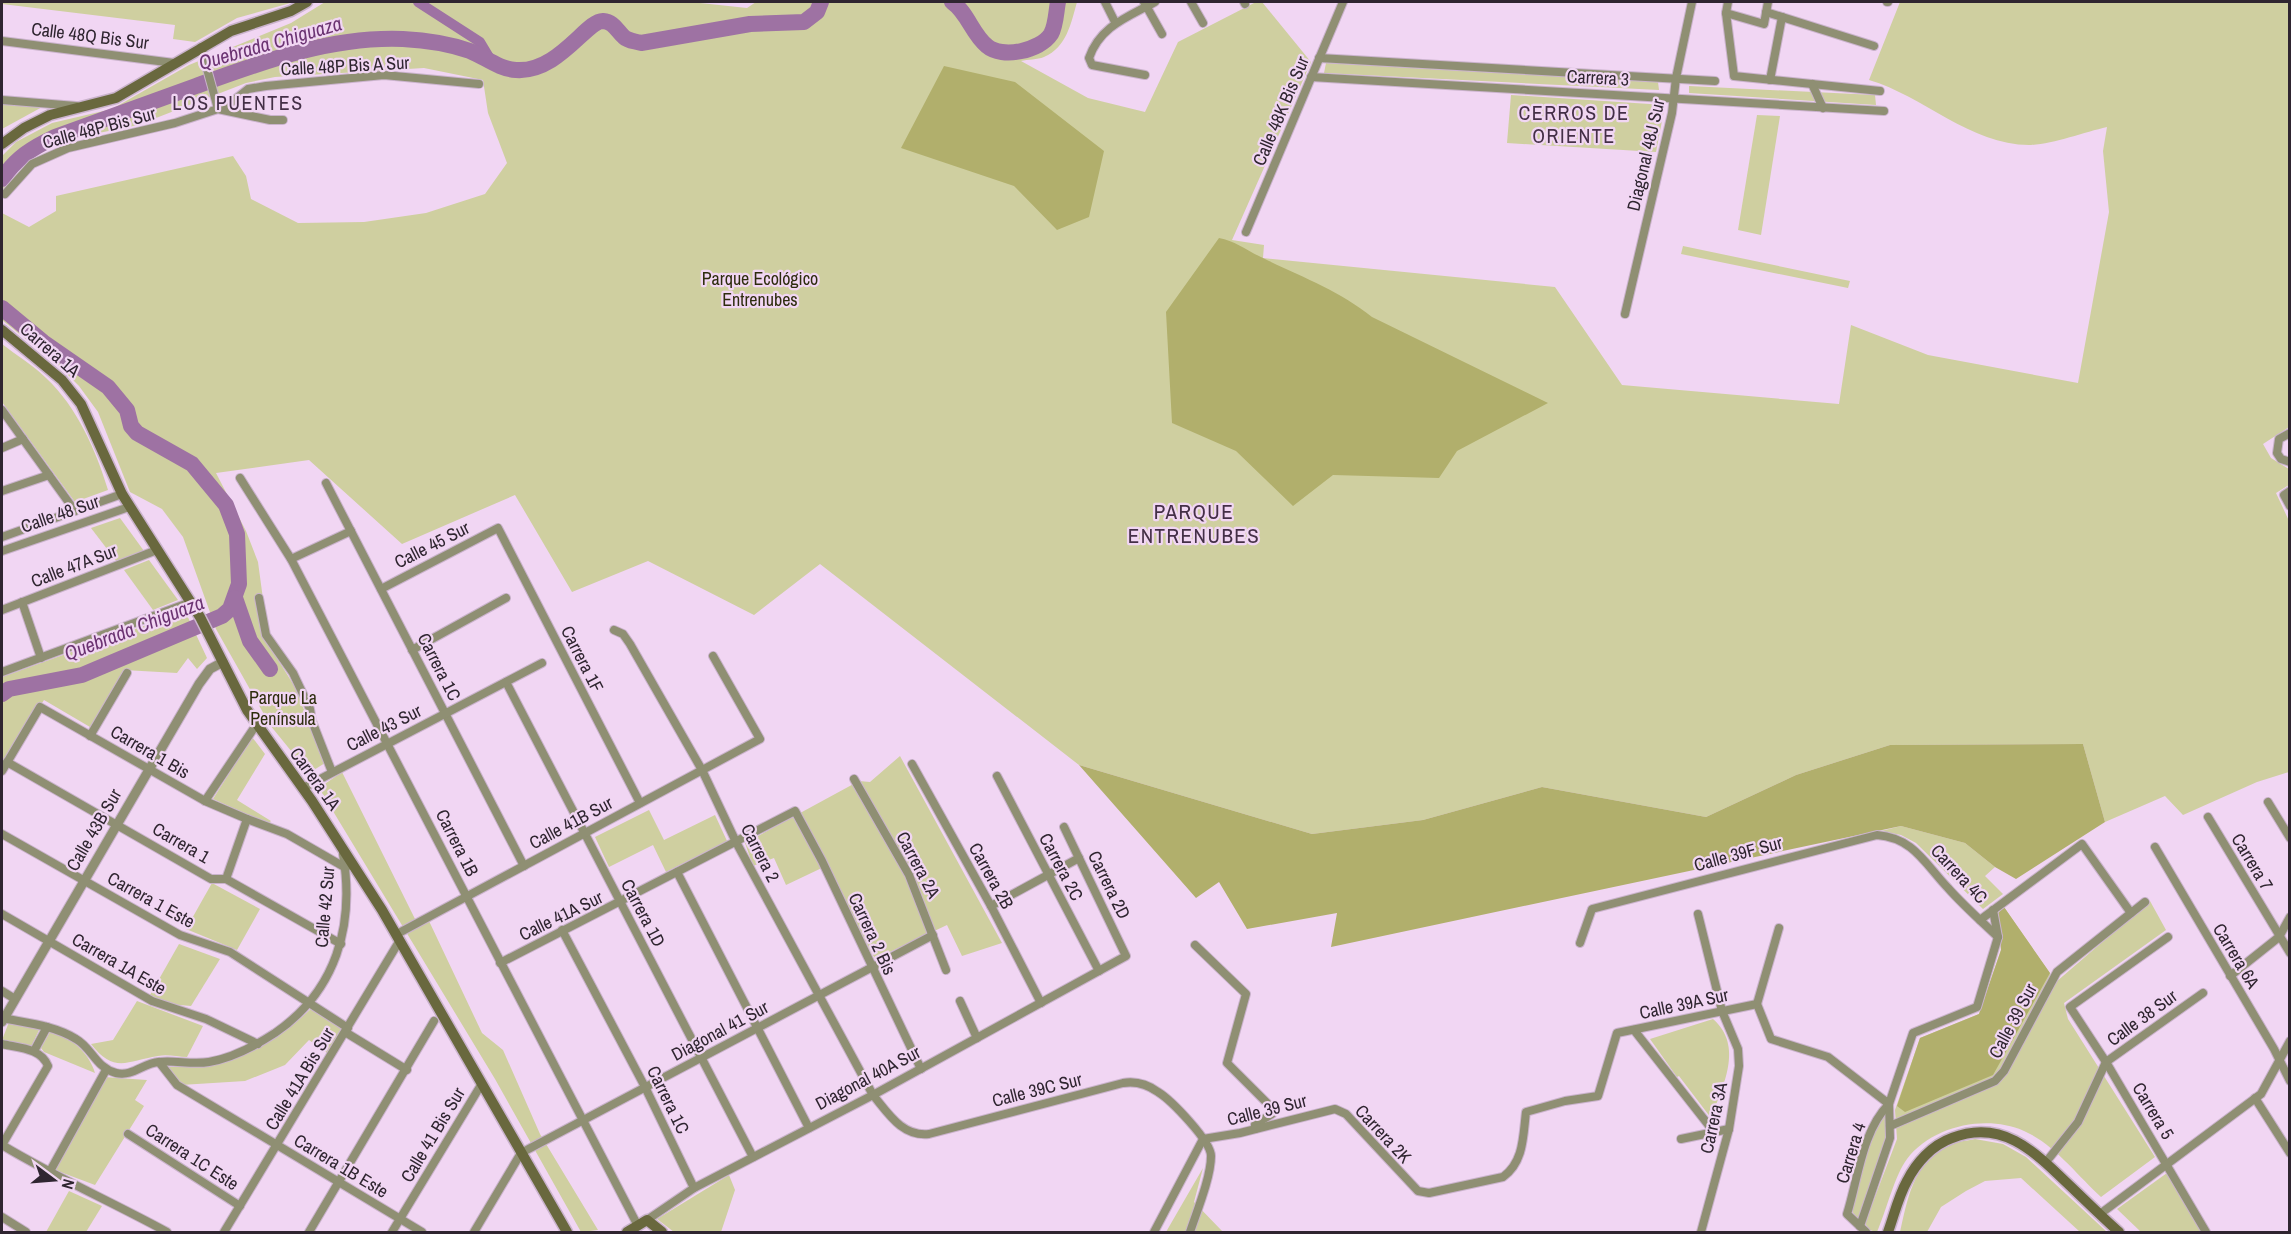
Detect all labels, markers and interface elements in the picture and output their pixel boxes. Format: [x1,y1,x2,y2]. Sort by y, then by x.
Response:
water label: Quebrada Chiguaza [195,9,345,76]
street label: Calle 48Q Bis Sur [30,16,150,55]
street label: Calle 48P Bis A Sur [280,50,410,81]
street label: Calle 48K Bis Sur [1246,52,1315,169]
street label: Carrera 3 [1566,63,1630,92]
district label: LOS PUENTES [172,89,304,116]
street label: Diagonal 48J Sur [1621,96,1671,213]
district label: CERROS DE ORIENTE [1519,99,1630,149]
street label: Calle 48P Bis Sur [39,100,158,155]
park label: Parque Ecológico Entrenubes [702,266,818,312]
street label: Carrera 1A [15,317,86,383]
street label: Calle 48 Sur [17,488,102,539]
district label: PARQUE ENTRENUBES [1128,497,1260,550]
street label: Calle 45 Sur [390,515,474,574]
street label: Calle 47A Sur [27,538,121,593]
water label: Quebrada Chiguaza [60,588,208,667]
street label: Carrera 1F [555,621,610,696]
street label: Carrera 1C [412,629,467,705]
park label: Parque La Península [249,685,317,731]
street label: Calle 43 Sur [342,698,426,757]
street label: Carrera 1 Bis [106,719,195,784]
street label: Carrera 1A [284,742,347,815]
street label: Calle 43B Sur [60,784,127,875]
street label: Calle 41B Sur [525,790,617,855]
street label: Carrera 1B [430,805,485,881]
street label: Carrera 1 [148,816,215,869]
street label: Carrera 2 [735,819,786,886]
street label: Carrera 2A [890,827,946,903]
street label: Carrera 2C [1033,829,1090,905]
street label: Carrera 7 [2226,829,2279,895]
street label: Calle 39F Sur [1691,830,1785,877]
street label: Carrera 2B [963,838,1020,914]
street label: Carrera 4C [1925,838,1993,909]
street label: Carrera 2D [1082,846,1137,923]
street label: Carrera 1 Este [103,865,199,934]
street label: Calle 42 Sur [309,865,341,949]
street label: Carrera 1D [615,875,672,951]
street label: Calle 41A Sur [515,884,607,947]
street label: Carrera 2 Bis [843,889,902,979]
street label: Carrera 6A [2207,918,2266,993]
street label: Carrera 1A Este [68,926,171,1001]
street label: Calle 39 Sur [1982,979,2043,1062]
street label: Calle 39A Sur [1637,982,1731,1025]
street label: Calle 38 Sur [2102,984,2182,1052]
street label: Diagonal 41 Sur [667,994,773,1067]
street label: Calle 41A Bis Sur [259,1023,340,1135]
street label: Diagonal 40A Sur [811,1039,925,1116]
street label: Carrera 1C [641,1061,696,1138]
street label: Calle 39C Sur [989,1066,1085,1113]
street label: Carrera 5 [2127,1078,2180,1144]
street label: Carrera 3A [1694,1080,1733,1156]
street label: Calle 41 Bis Sur [394,1083,471,1187]
street label: Calle 39 Sur [1224,1088,1309,1131]
street label: Carrera 2K [1350,1099,1417,1169]
street label: Carrera 1C Este [141,1117,244,1196]
street label: Carrera 4 [1829,1119,1872,1186]
street label: Carrera 1B Este [289,1128,393,1204]
north arrow [24,1150,84,1210]
text: N [57,1177,80,1192]

